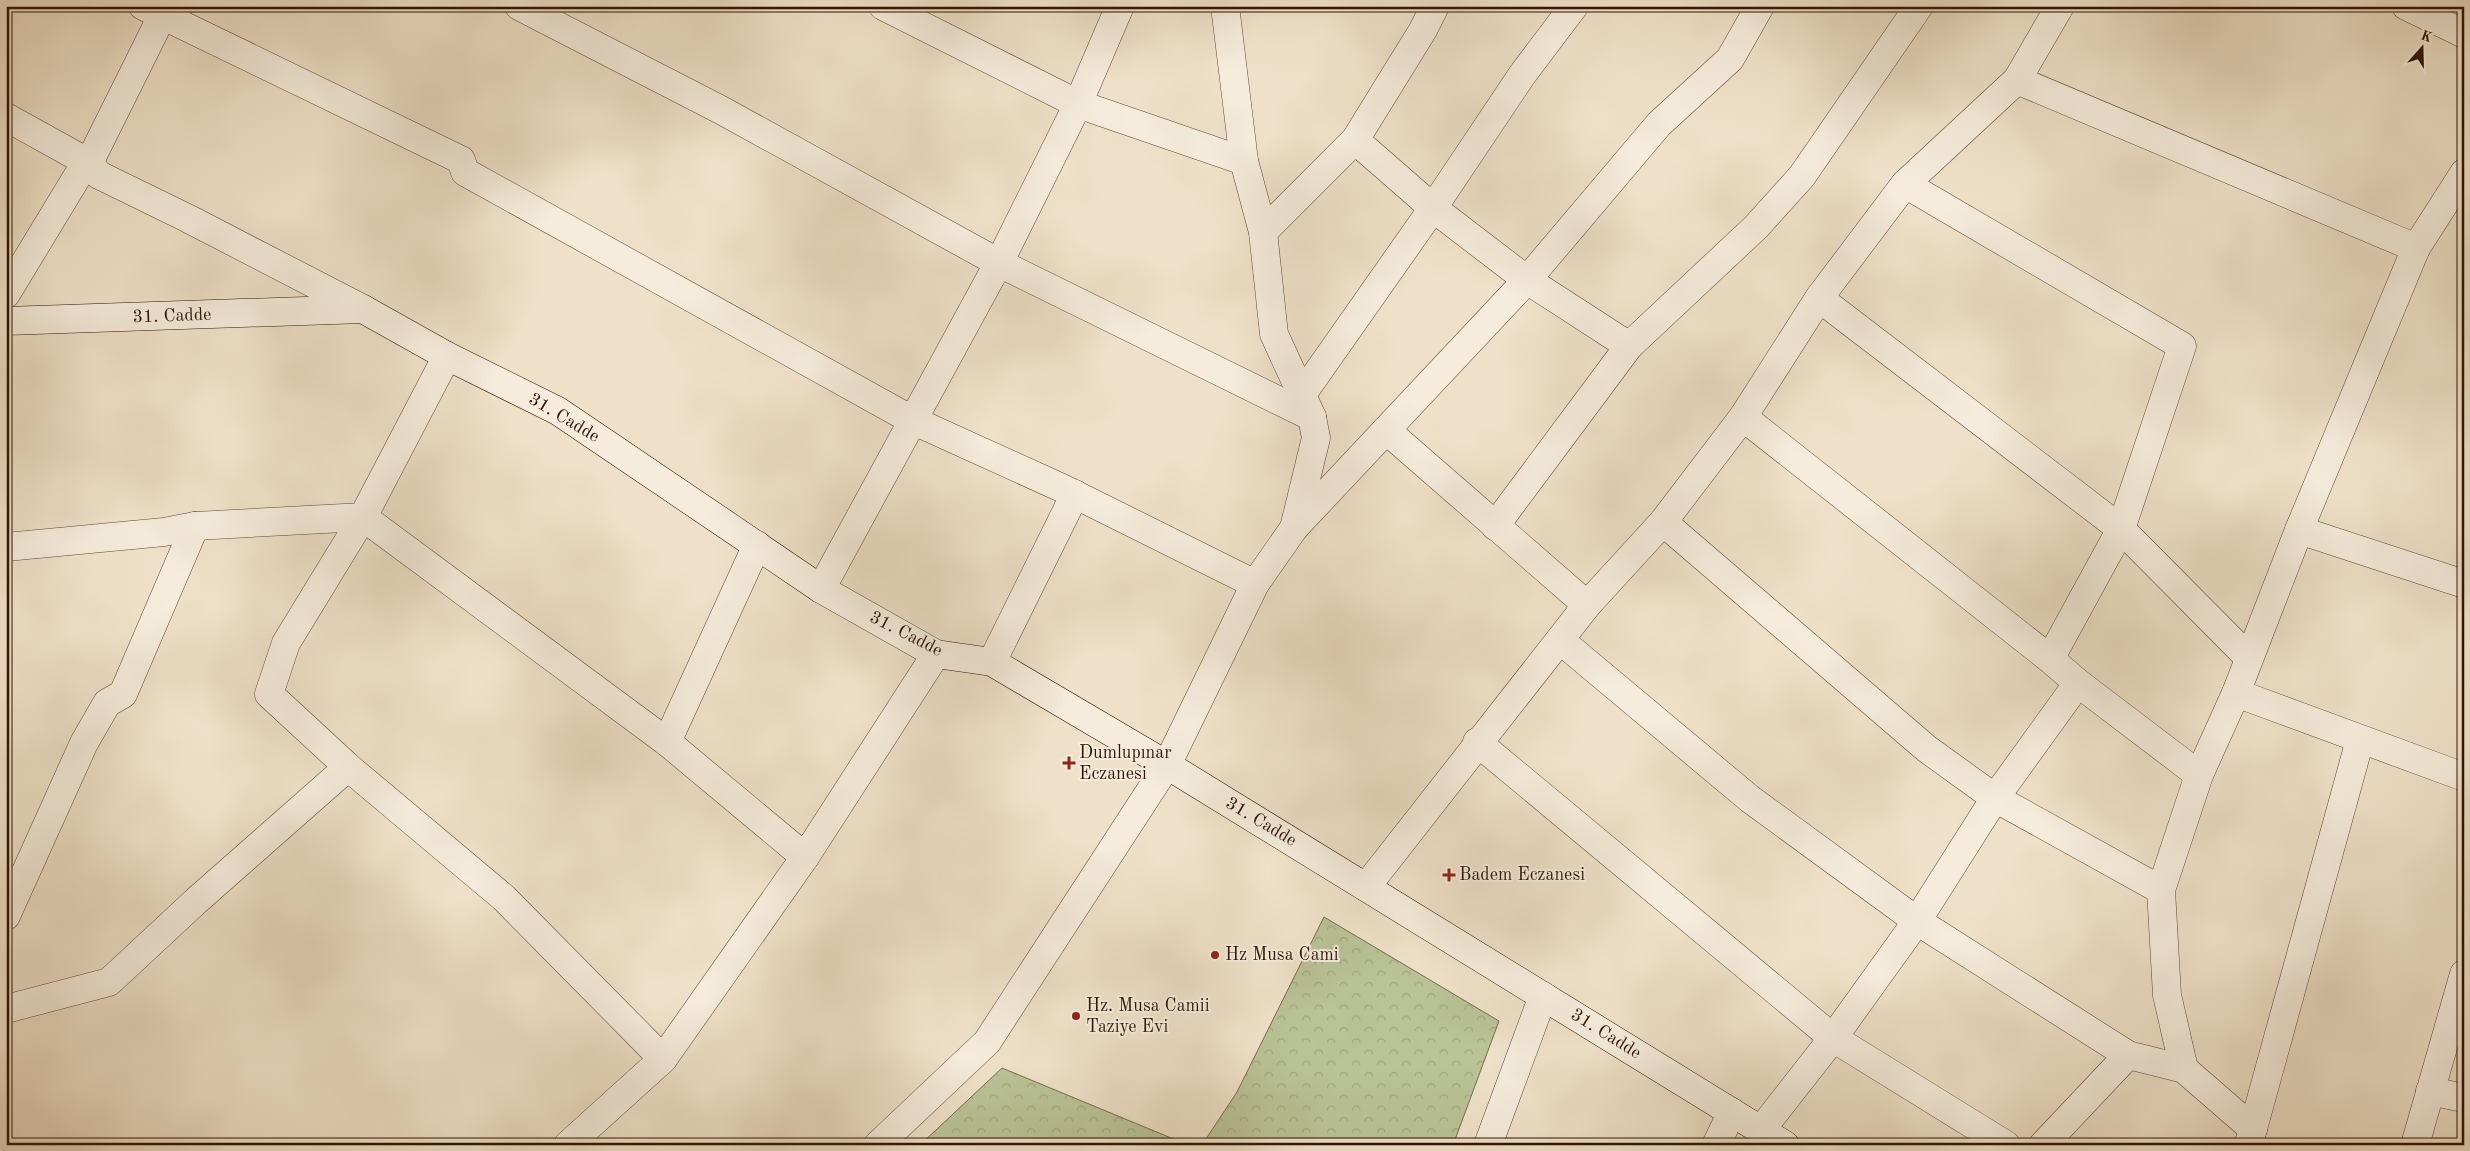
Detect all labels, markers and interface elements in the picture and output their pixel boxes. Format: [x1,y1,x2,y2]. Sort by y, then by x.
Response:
north arrow [2398,22,2448,72]
text: K [2419,28,2434,45]
street label: 31. Cadde [132,306,212,326]
street label: 31. Cadde [526,390,602,446]
street label: 31. Cadde [867,608,945,660]
place label: Dumlupınar Eczanesi [1079,744,1172,783]
marker: Dumlupınar Eczanesi [1063,757,1075,769]
street label: 31. Cadde [1223,794,1299,850]
place label: Badem Eczanesi [1459,866,1585,884]
marker: Badem Eczanesi [1443,869,1455,881]
place label: Hz Musa Cami [1225,946,1339,964]
marker: Hz Musa Cami [1209,949,1221,961]
place label: Hz. Musa Camii Taziye Evi [1086,997,1210,1036]
street label: 31. Cadde [1568,1005,1644,1063]
marker: Hz. Musa Camii Taziye Evi [1070,1010,1082,1022]

